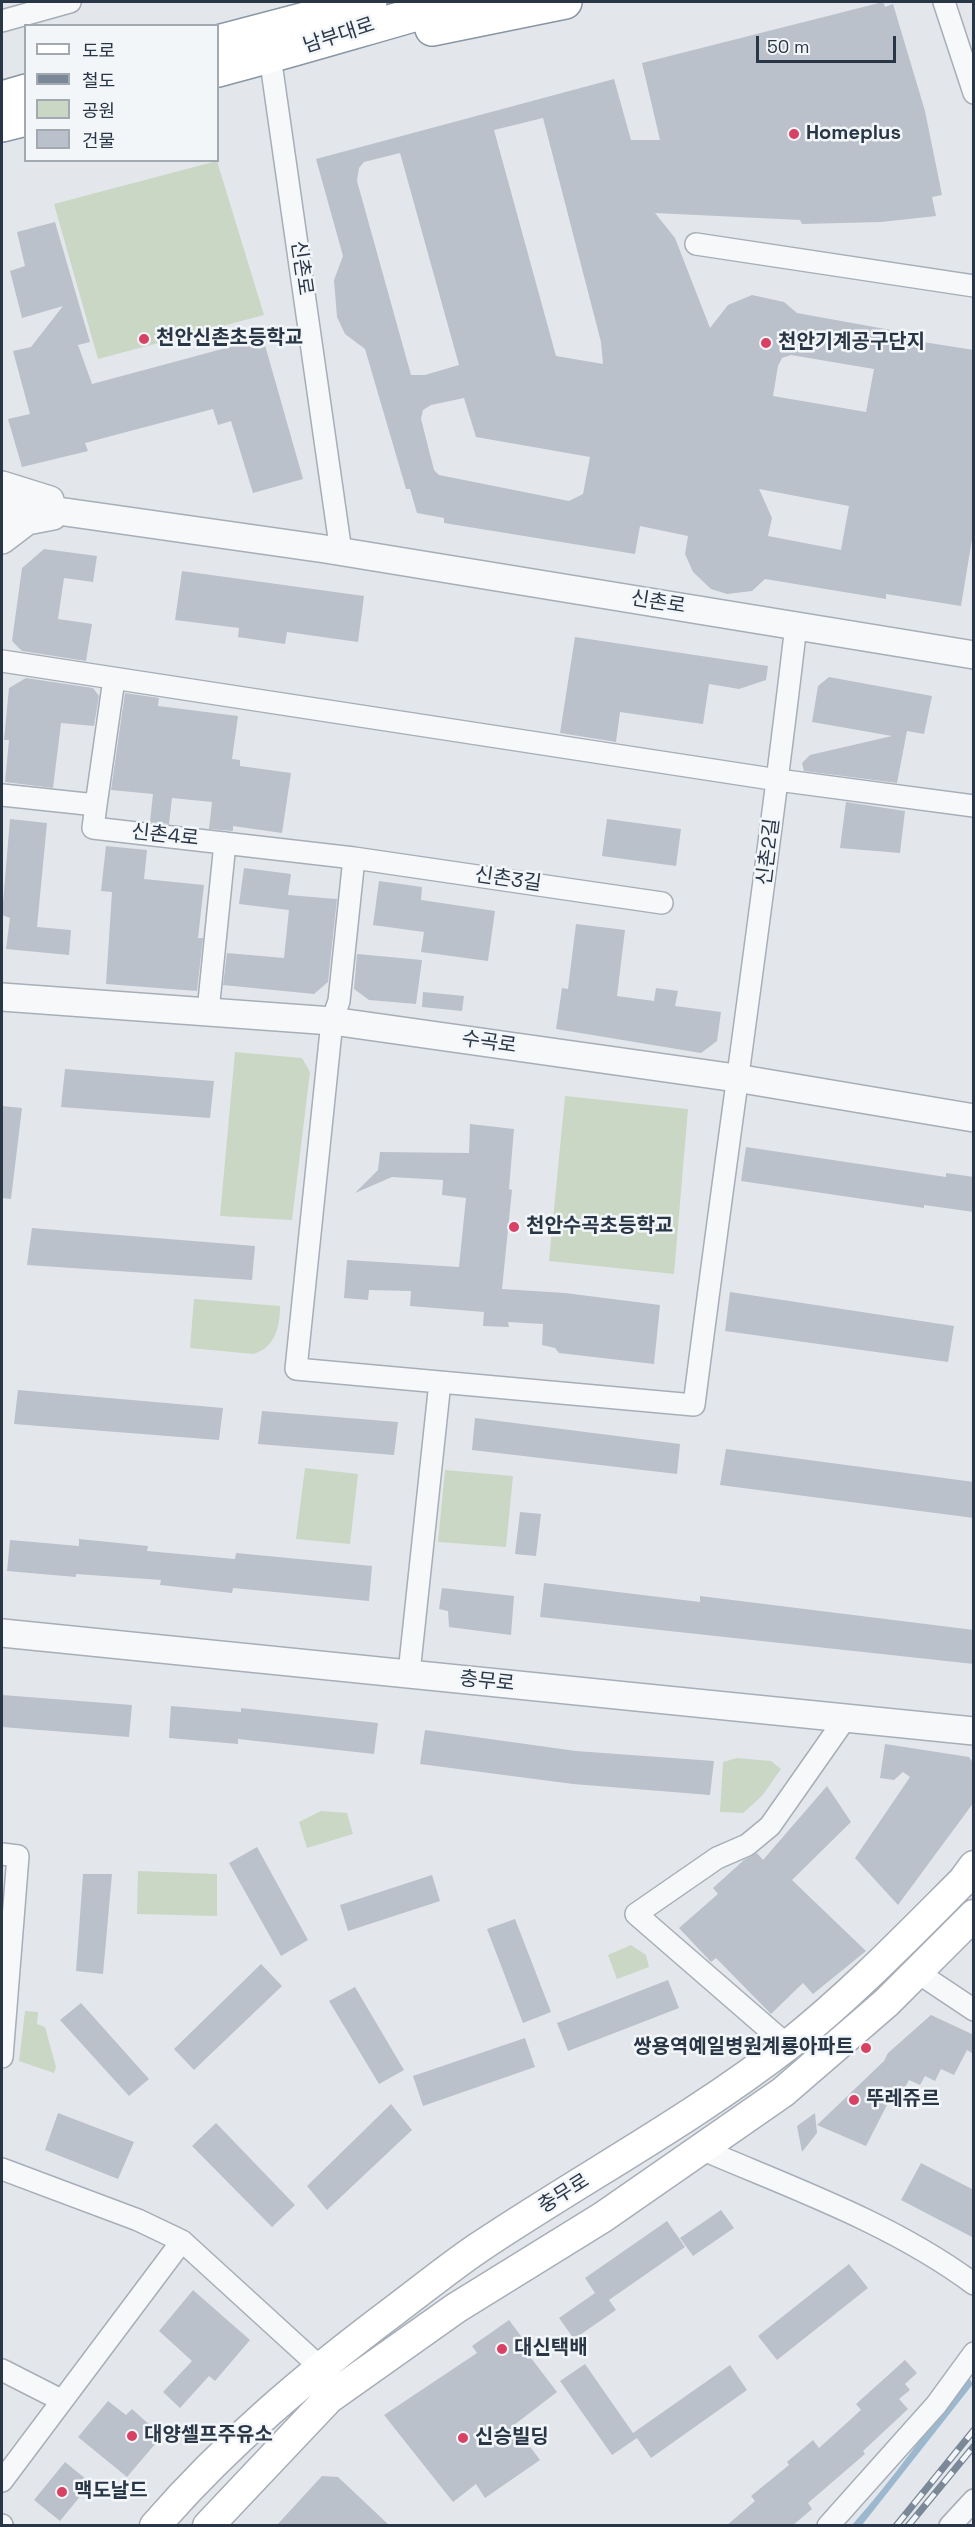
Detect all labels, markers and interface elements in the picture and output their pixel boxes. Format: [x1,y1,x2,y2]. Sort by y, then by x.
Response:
street label: 남부대로 [300,13,378,59]
legend [24,24,219,162]
scale bar [759,24,898,62]
text: 50 m [767,35,809,58]
text: 도로 [82,39,115,62]
text: 철도 [82,69,115,92]
text: 공원 [82,99,115,122]
place label: Homeplus [806,122,901,146]
marker: Homeplus [787,127,801,141]
text: 건물 [82,129,115,152]
street label: 신촌로 [285,239,317,297]
place label: 천안신촌초등학교 [156,327,303,351]
place label: 천안기계공구단지 [778,331,925,355]
marker: 천안신촌초등학교 [137,332,151,346]
marker: 천안기계공구단지 [759,336,773,350]
street label: 신촌로 [629,587,687,619]
street label: 신촌2길 [753,817,785,887]
street label: 신촌4로 [130,821,200,851]
street label: 신촌3길 [473,863,543,897]
street label: 수곡로 [460,1027,518,1059]
place label: 천안수곡초등학교 [526,1215,673,1239]
marker: 천안수곡초등학교 [507,1220,521,1234]
street label: 충무로 [458,1667,516,1697]
place label: 쌍용역예일병원계룡아파트 [633,2036,854,2060]
marker: 쌍용역예일병원계룡아파트 [859,2041,873,2055]
place label: 뚜레쥬르 [866,2088,940,2112]
marker: 뚜레쥬르 [847,2093,861,2107]
street label: 충무로 [534,2169,594,2219]
place label: 대신택배 [514,2337,588,2361]
marker: 대신택배 [495,2342,509,2356]
place label: 대양셀프주유소 [144,2424,273,2448]
place label: 신승빌딩 [475,2426,549,2450]
marker: 대양셀프주유소 [125,2429,139,2443]
marker: 신승빌딩 [456,2431,470,2445]
place label: 맥도날드 [74,2480,148,2504]
marker: 맥도날드 [55,2485,69,2499]

